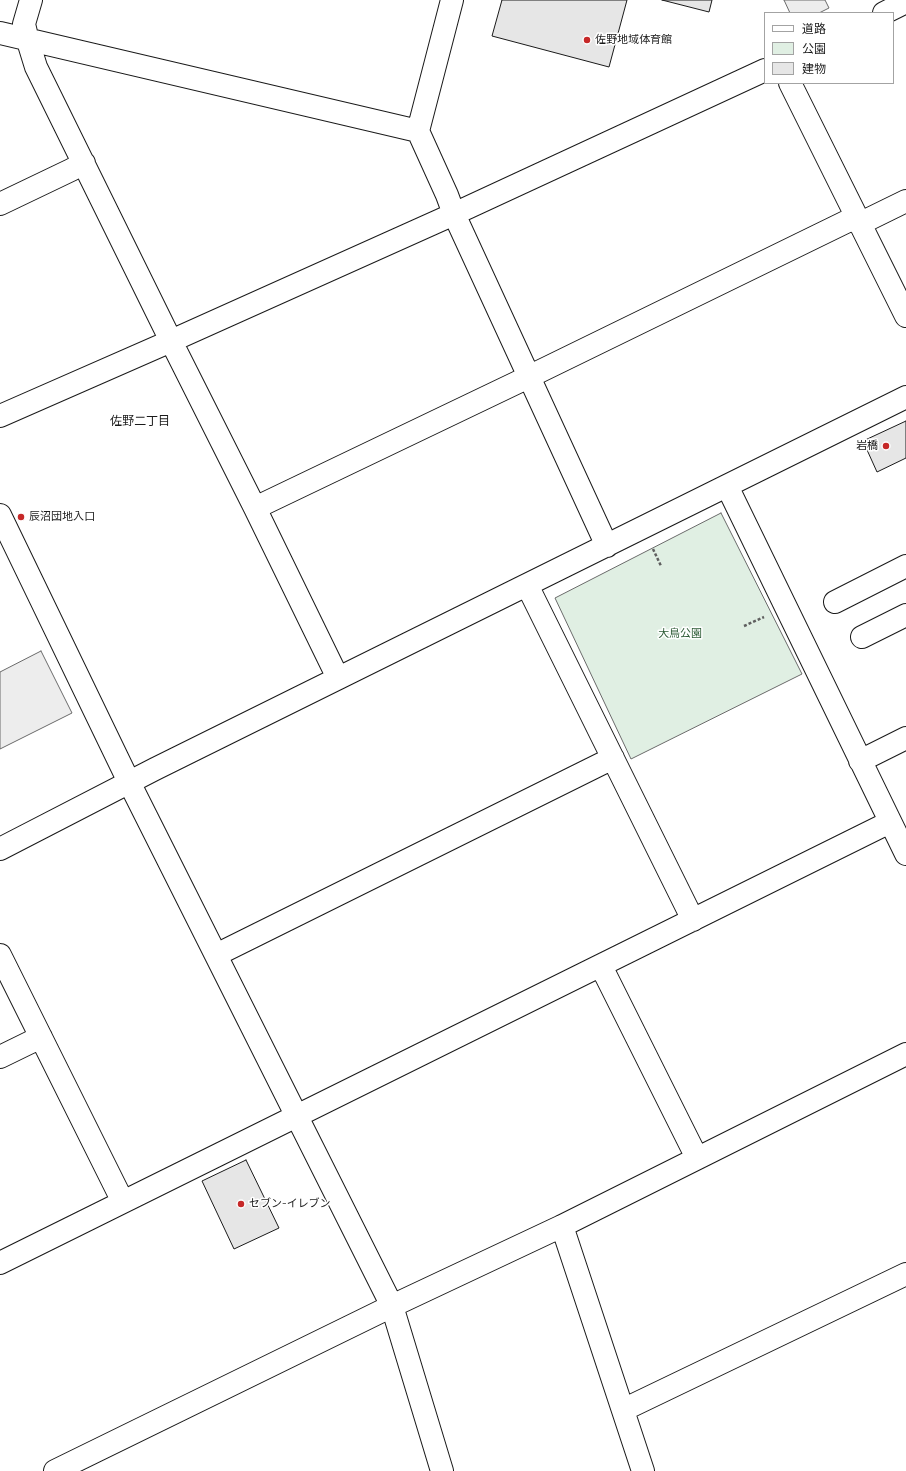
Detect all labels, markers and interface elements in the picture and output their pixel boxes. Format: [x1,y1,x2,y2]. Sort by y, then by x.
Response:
legend [764,12,894,84]
text: 道路 [802,20,826,37]
place label: 佐野地域体育館 [595,33,672,47]
marker: 佐野地域体育館 [582,35,592,45]
text: 公園 [802,40,826,57]
text: 建物 [802,60,826,77]
district label: 佐野二丁目 [110,415,170,429]
place label: 岩橋 [856,439,878,453]
marker: 岩橋 [881,441,891,451]
place label: 辰沼団地入口 [29,510,95,524]
marker: 辰沼団地入口 [16,512,26,522]
park label: 大鳥公園 [658,627,702,641]
place label: セブン-イレブン [249,1197,331,1211]
marker: セブン-イレブン [236,1199,246,1209]

